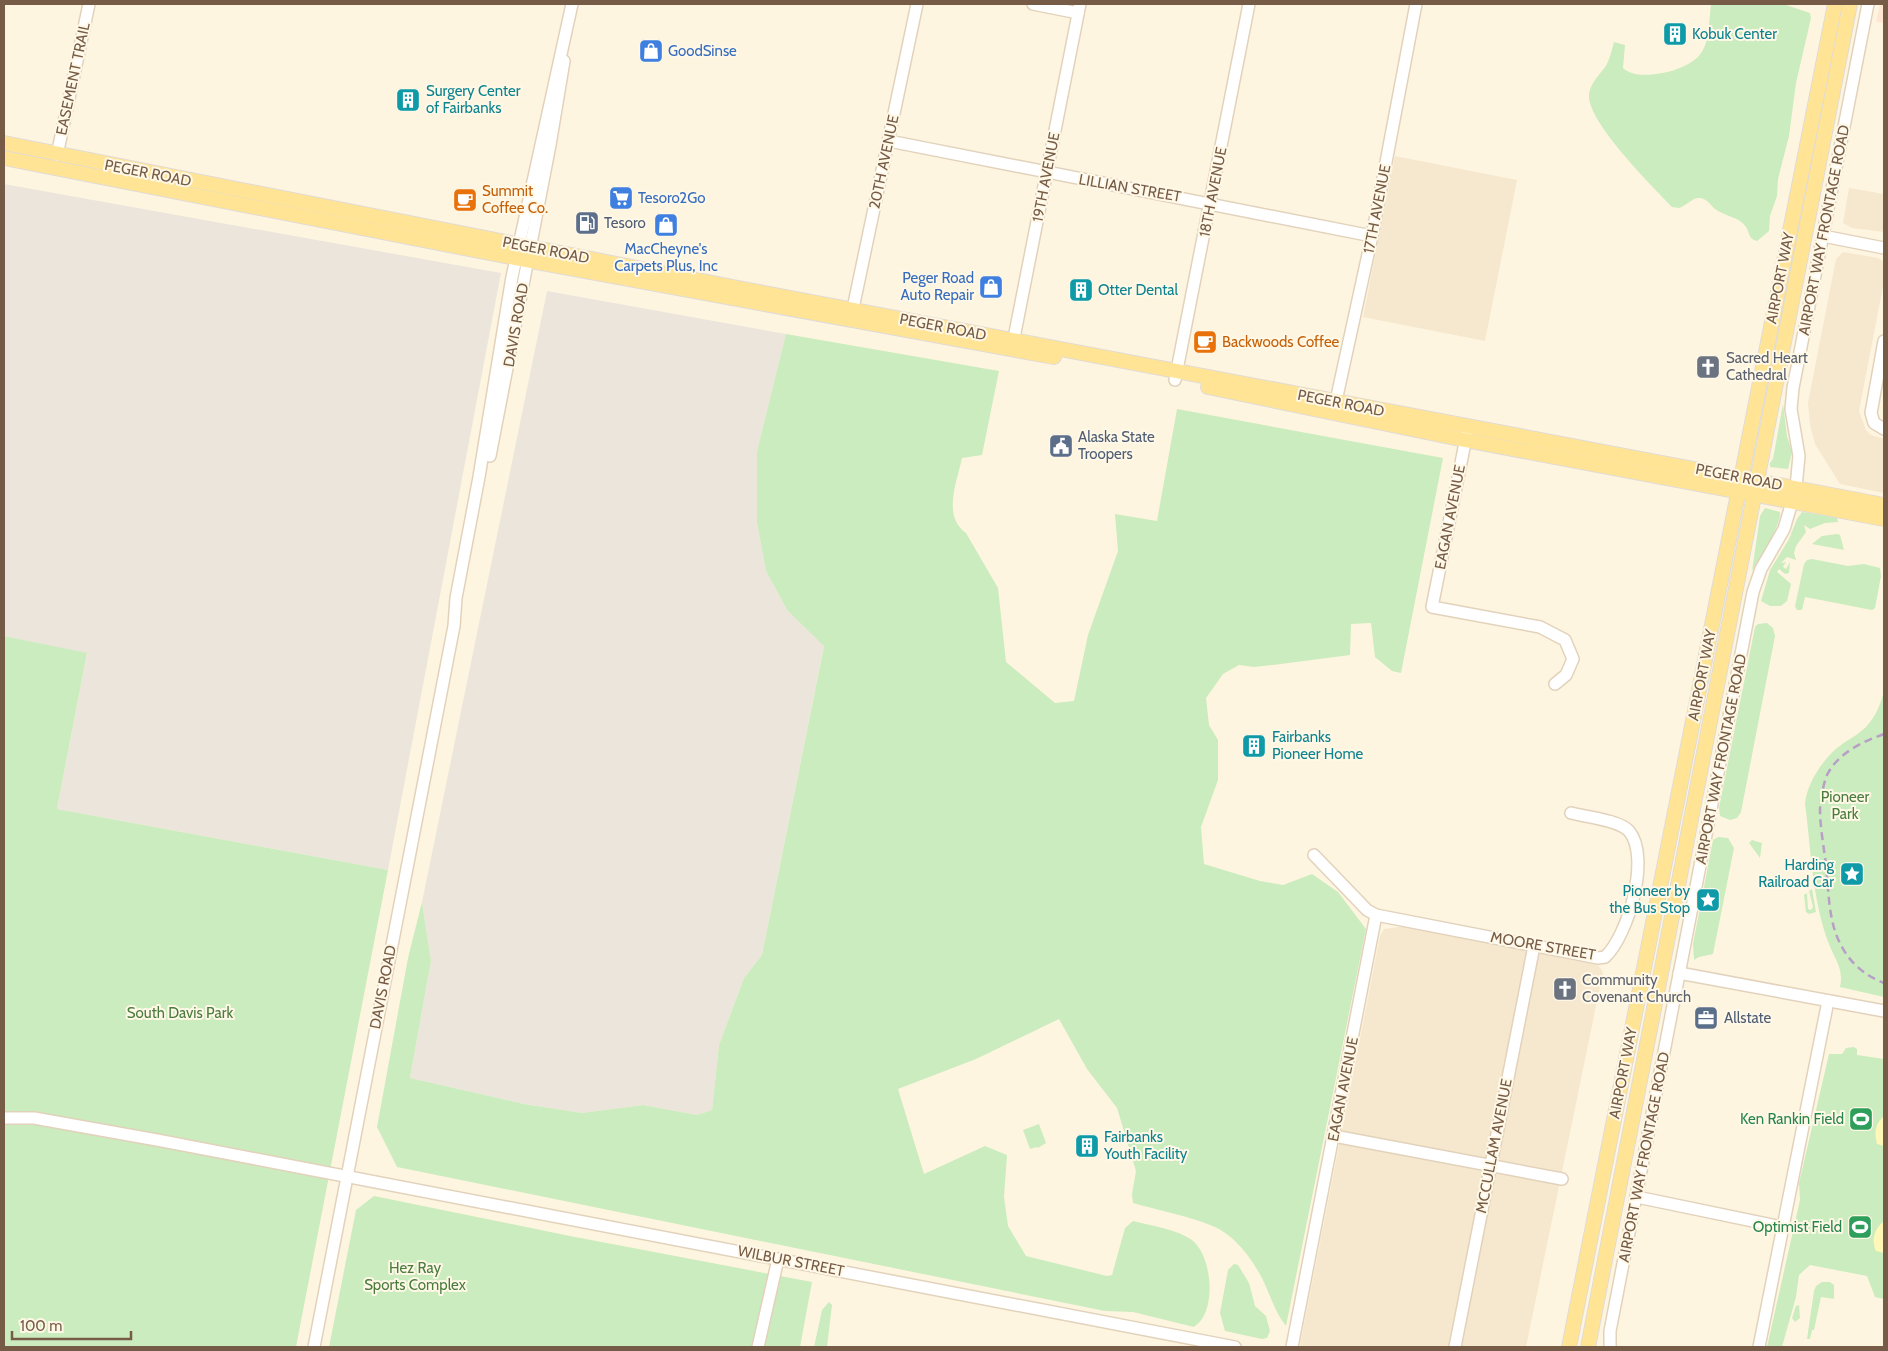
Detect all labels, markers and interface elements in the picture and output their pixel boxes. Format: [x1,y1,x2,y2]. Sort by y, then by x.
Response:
street label: EASEMENT TRAIL [52,21,94,137]
building icon: Kobuk Center [1662,21,1688,47]
place label: Kobuk Center [1692,25,1777,43]
shop icon: GoodSinse [638,38,664,64]
place label: GoodSinse [668,42,737,60]
place label: Surgery Center of Fairbanks [426,82,521,117]
building icon: Surgery Center of Fairbanks [395,87,421,113]
street label: 20TH AVENUE [865,113,903,211]
street label: AIRPORT WAY FRONTAGE ROAD [1795,123,1853,337]
street label: 19TH AVENUE [1028,131,1064,223]
street label: 18TH AVENUE [1195,145,1231,239]
street label: PEGER ROAD [103,156,193,190]
street label: 17TH AVENUE [1360,163,1394,255]
street label: LILLIAN STREET [1077,170,1183,206]
place label: Summit Coffee Co. [482,182,548,217]
supermarket icon: Tesoro2Go [608,185,634,211]
cafe icon: Summit Coffee Co. [452,187,478,213]
place label: Tesoro2Go [638,189,705,207]
fuel station icon: Tesoro [574,210,600,236]
shop icon: MacCheyne's Carpets Plus, Inc [653,212,679,238]
place label: Tesoro [604,214,646,232]
street label: AIRPORT WAY [1762,230,1798,325]
street label: PEGER ROAD [501,233,591,267]
place label: MacCheyne's Carpets Plus, Inc [614,240,718,275]
place label: Peger Road Auto Repair [901,269,974,304]
shop icon: Peger Road Auto Repair [978,274,1004,300]
building icon: Otter Dental [1068,277,1094,303]
place label: Otter Dental [1098,281,1178,299]
street label: DAVIS ROAD [500,282,532,368]
street label: PEGER ROAD [898,310,988,344]
cafe icon: Backwoods Coffee [1192,329,1218,355]
place label: Backwoods Coffee [1222,333,1340,351]
place label: Sacred Heart Cathedral [1726,349,1808,384]
church icon: Sacred Heart Cathedral [1695,354,1721,380]
street label: PEGER ROAD [1296,386,1386,420]
place label: Alaska State Troopers [1078,428,1155,463]
public building icon: Alaska State Troopers [1048,433,1074,459]
street label: PEGER ROAD [1694,460,1784,494]
street label: EAGAN AVENUE [1431,463,1469,571]
street label: AIRPORT WAY [1684,627,1720,722]
street label: AIRPORT WAY FRONTAGE ROAD [1692,652,1750,866]
place label: Fairbanks Pioneer Home [1272,728,1364,763]
building icon: Fairbanks Pioneer Home [1241,733,1267,759]
park label: Pioneer Park [1821,788,1869,823]
place label: Harding Railroad Car [1758,856,1835,891]
place icon: Harding Railroad Car [1839,861,1865,887]
place label: Pioneer by the Bus Stop [1609,882,1690,917]
place icon: Pioneer by the Bus Stop [1695,887,1721,913]
street label: MOORE STREET [1489,928,1597,964]
street label: DAVIS ROAD [366,944,400,1030]
place label: Community Covenant Church [1582,971,1691,1006]
church icon: Community Covenant Church [1552,976,1578,1002]
park label: South Davis Park [127,1004,233,1022]
office icon: Allstate [1693,1005,1719,1031]
place label: Allstate [1724,1009,1772,1027]
street label: AIRPORT WAY [1605,1025,1641,1120]
street label: EAGAN AVENUE [1324,1035,1362,1143]
street label: AIRPORT WAY FRONTAGE ROAD [1615,1050,1673,1264]
street label: MCCULLAM AVENUE [1472,1077,1516,1215]
sports icon: Ken Rankin Field [1848,1106,1874,1132]
place label: Ken Rankin Field [1740,1110,1844,1128]
place label: Fairbanks Youth Facility [1103,1128,1188,1163]
building icon: Fairbanks Youth Facility [1074,1133,1100,1159]
sports icon: Optimist Field [1847,1214,1873,1240]
place label: Optimist Field [1753,1218,1842,1236]
street label: WILBUR STREET [736,1242,846,1280]
park label: Hez Ray Sports Complex [364,1259,466,1294]
scale bar [12,1308,131,1340]
text: 100 m [20,1317,62,1335]

